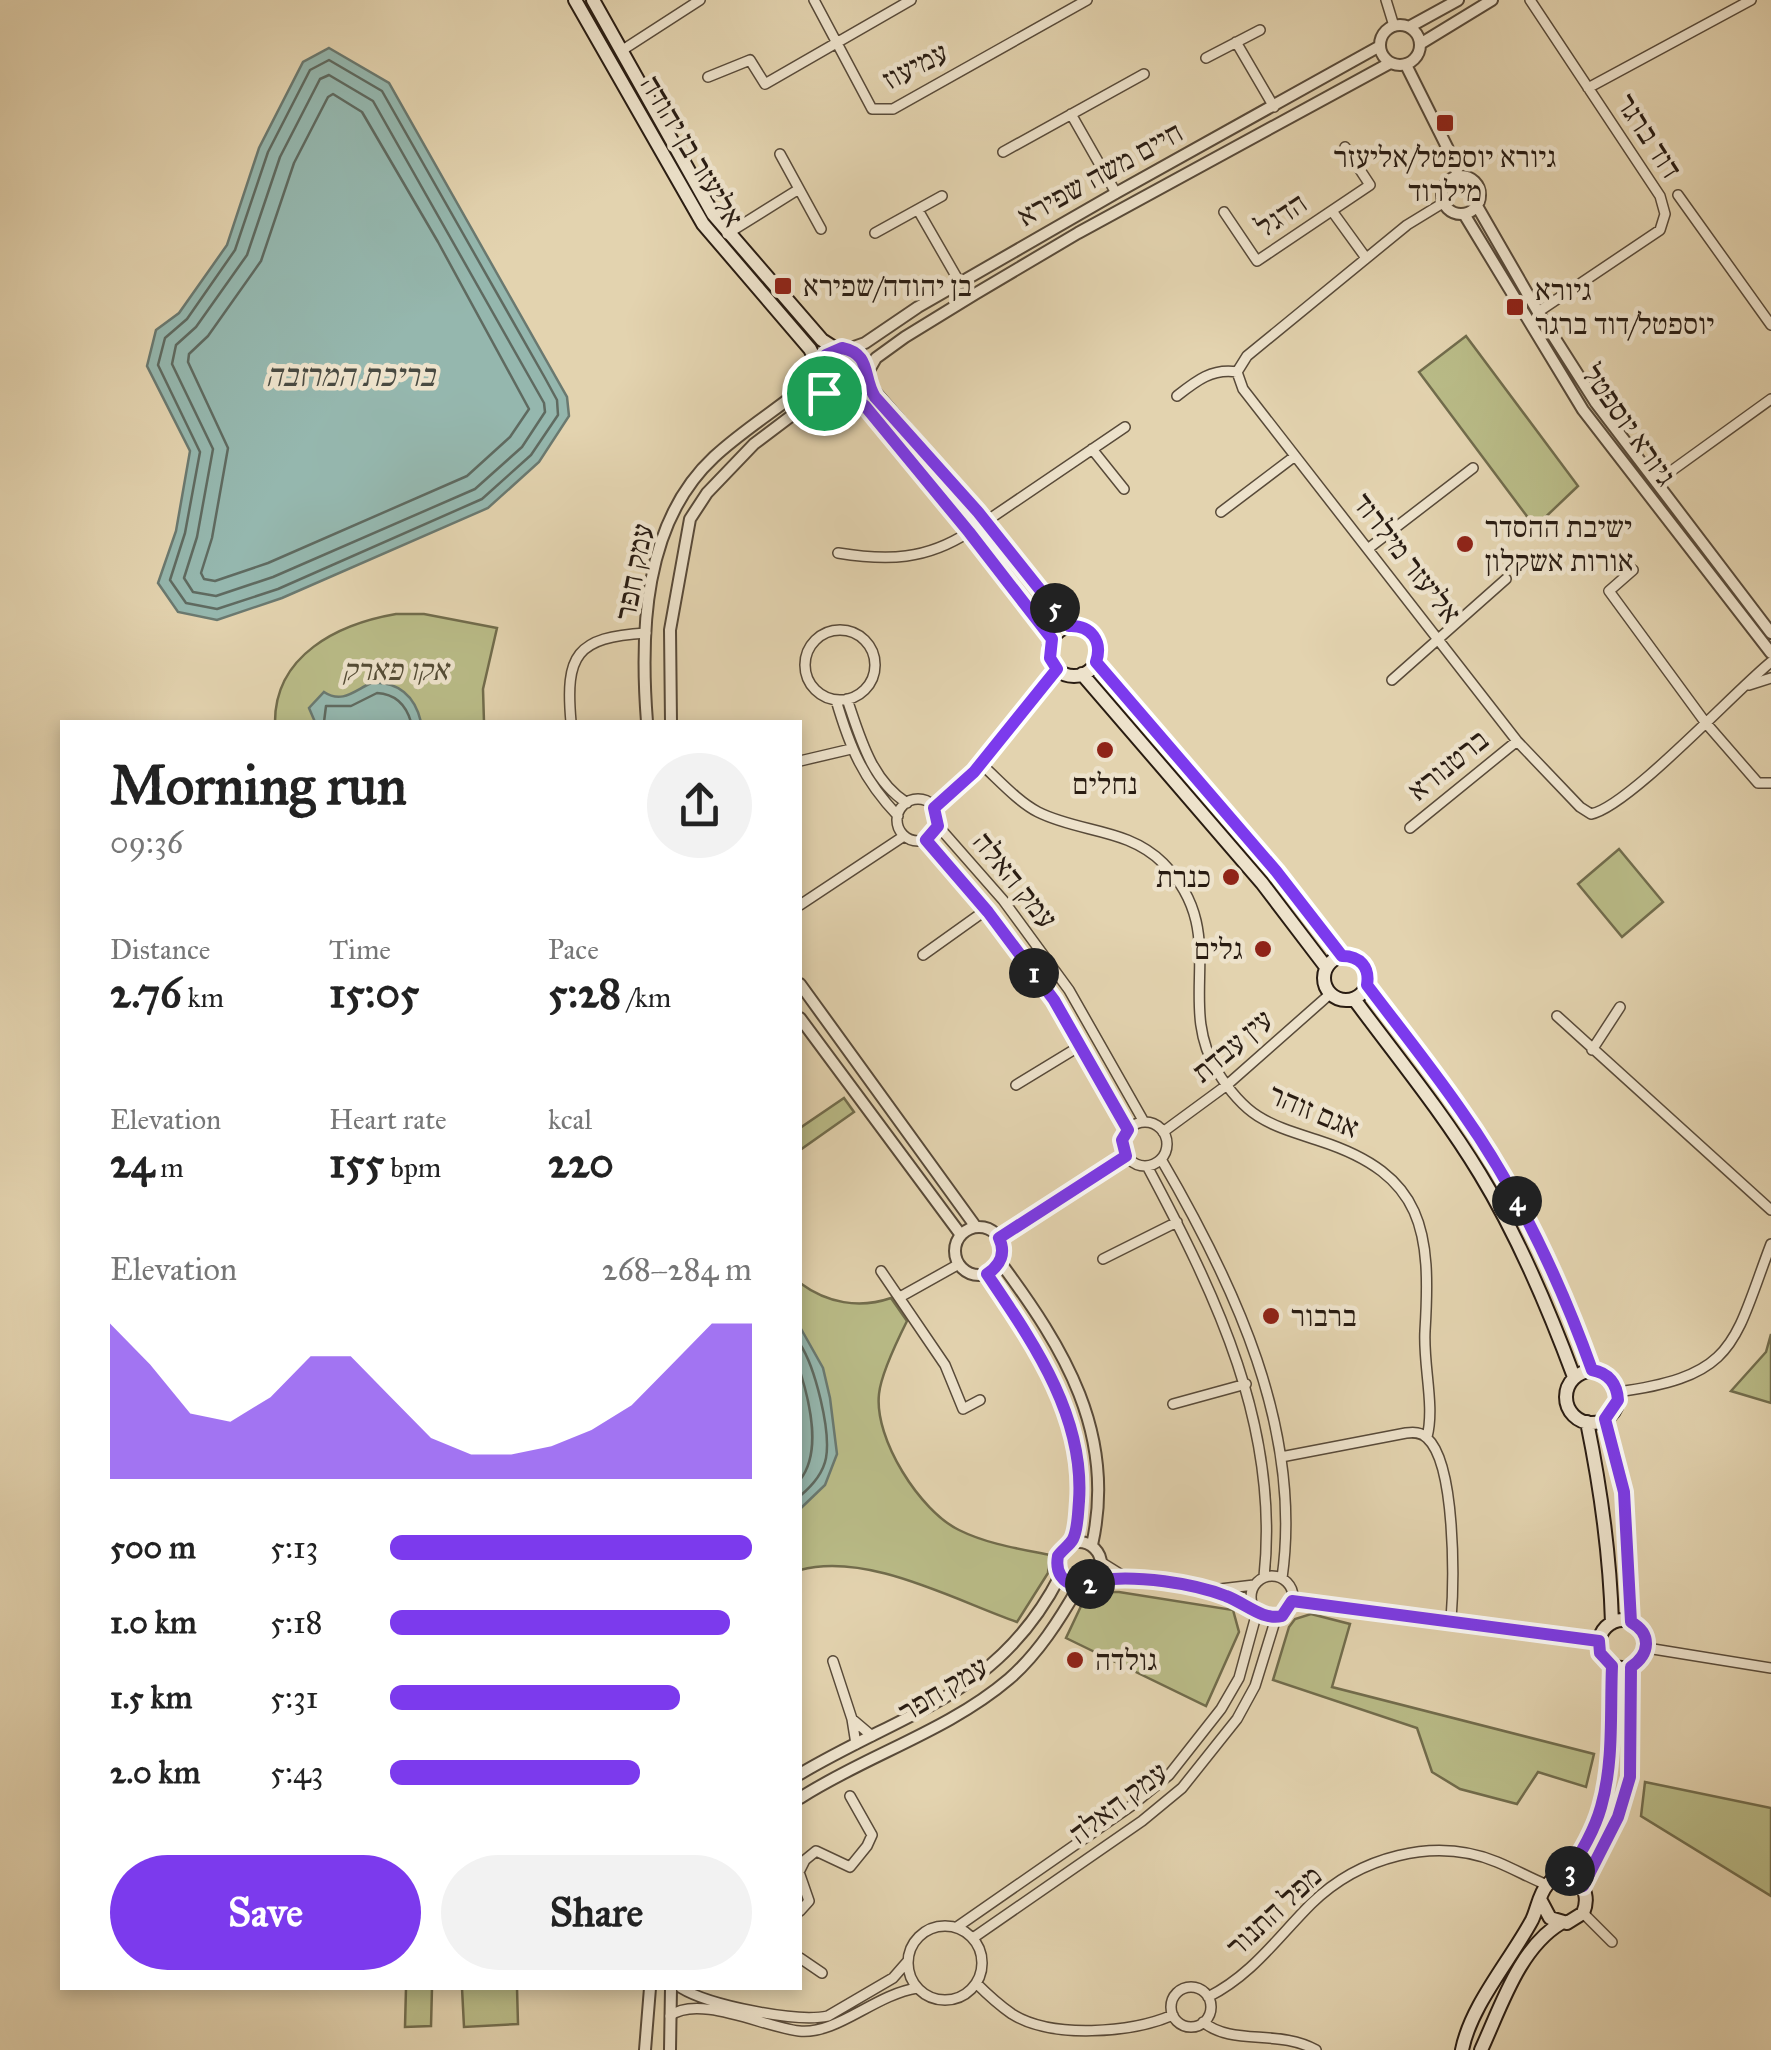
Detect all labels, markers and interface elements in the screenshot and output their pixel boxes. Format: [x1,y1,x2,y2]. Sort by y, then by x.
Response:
street label: עמיעוז [876,34,954,98]
street label: אליעזר בן יהודה [633,68,751,234]
street label: דוד ברגר [1608,87,1690,185]
marker: גיורא יוספטל/אליעזר מילרוד [1434,112,1456,134]
street label: חיים משה שפירא [1011,114,1189,234]
place label: גיורא יוספטל/אליעזר מילרוד [1333,139,1557,209]
street label: הדגל [1248,185,1314,245]
place label: בן יהודה/שפירא [803,268,972,304]
place label: גיורא יוספטל/דוד ברגר [1535,272,1714,342]
marker: בן יהודה/שפירא [772,275,794,297]
marker: גיורא יוספטל/דוד ברגר [1504,296,1526,318]
pin [782,351,867,436]
water label: בריכת המרזבה [265,356,437,395]
street label: גיורא יוספטל [1574,357,1684,493]
icon: arrive [797,366,852,421]
street label: אליעזר מילרוד [1345,486,1469,630]
place label: ישיבת ההסדר אורות אשקלון [1485,509,1634,579]
street label: עמק חפר [607,521,661,623]
marker: ישיבת ההסדר אורות אשקלון [1454,533,1476,555]
pin: 5 [1030,583,1080,633]
text: 5 [1048,590,1062,625]
park label: אקו פארק [342,652,451,688]
street label: ברטנורא [1400,722,1496,808]
marker: נחלים [1094,739,1116,761]
text: Morning run [110,752,407,819]
button: share [647,753,752,858]
place label: נחלים [1072,766,1138,802]
text: 09:36 [110,823,183,862]
street label: עמק האלה [965,824,1065,936]
place label: כנרת [1156,859,1211,895]
marker: כנרת [1220,866,1242,888]
place label: גלים [1194,931,1243,967]
text: Distance [110,932,210,967]
text: Time [329,932,391,967]
text: Pace [548,932,599,967]
marker: גלים [1252,938,1274,960]
pin: 1 [1009,948,1059,998]
text: 1 [1028,955,1040,990]
text: 2.76 [110,967,182,1019]
text: 15:05 [329,967,419,1019]
text: 5:28 [548,967,621,1019]
text: km [182,980,224,1015]
text: /km [621,980,671,1015]
street label: עין עבדת [1184,1002,1280,1090]
street label: אגם זוהר [1263,1076,1365,1146]
text: Elevation [110,1102,221,1137]
text: Heart rate [329,1102,447,1137]
text: kcal [548,1102,592,1137]
text: 24 [110,1137,154,1189]
text: 155 [329,1137,384,1189]
text: 220 [548,1137,614,1189]
text: m [154,1150,184,1185]
text: bpm [384,1150,441,1185]
pin: 4 [1492,1176,1542,1226]
text: 4 [1509,1183,1525,1218]
text: Elevation [110,1250,237,1289]
text: 268–284 m [602,1250,752,1289]
place label: ברבור [1291,1298,1357,1334]
marker: ברבור [1260,1305,1282,1327]
text: 500 m [110,1528,196,1567]
text: 5:13 [270,1528,318,1567]
pin: 2 [1065,1559,1115,1609]
text: 2 [1083,1566,1097,1601]
text: 1.0 km [110,1603,197,1642]
text: 5:18 [270,1603,323,1642]
place label: גולדה [1095,1642,1157,1678]
street label: עמק חפר [892,1648,994,1730]
marker: גולדה [1064,1649,1086,1671]
text: 1.5 km [110,1678,192,1717]
text: 5:31 [270,1678,318,1717]
text: 2.0 km [110,1753,200,1792]
text: 5:43 [270,1753,324,1792]
street label: עמק האלה [1062,1754,1174,1852]
pin: 3 [1545,1846,1595,1896]
text: 3 [1564,1853,1576,1888]
button: Save [110,1855,421,1970]
button: Share [441,1855,752,1970]
street label: מפל התנור [1219,1858,1329,1964]

